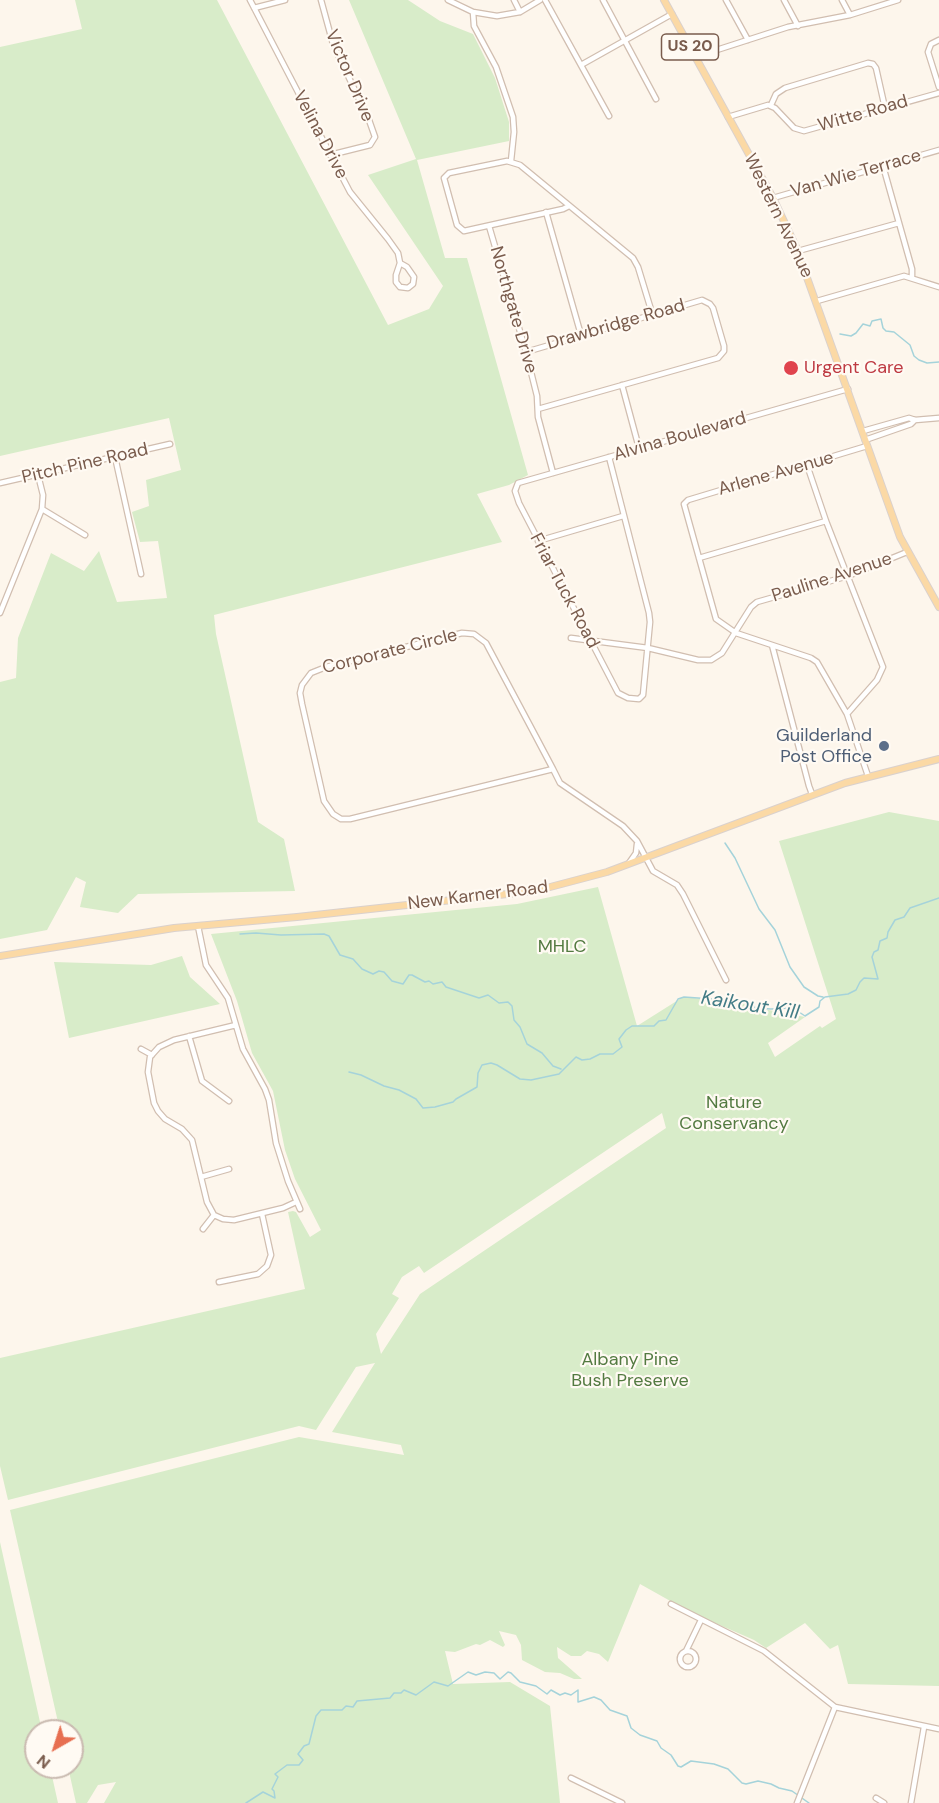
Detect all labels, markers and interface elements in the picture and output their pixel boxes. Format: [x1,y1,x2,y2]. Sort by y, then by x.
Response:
street label: Victor Drive [320,27,378,125]
road number: US 20 [662,34,718,60]
street label: Velina Drive [288,87,352,183]
street label: Witte Road [816,91,910,137]
street label: Van Wie Terrace [788,145,924,203]
street label: Western Avenue [739,150,817,282]
street label: Northgate Drive [485,244,541,376]
street label: Drawbridge Road [545,295,687,355]
place label: Urgent Care [804,357,904,379]
marker: Urgent Care [782,359,800,377]
street label: Alvina Boulevard [611,408,749,466]
street label: Pitch Pine Road [20,439,150,489]
street label: Arlene Avenue [716,447,836,501]
street label: Friar Tuck Road [525,530,603,652]
street label: Pauline Avenue [769,548,895,608]
street label: Corporate Circle [320,625,460,679]
place label: Guilderland Post Office [776,725,872,768]
marker: Guilderland Post Office [877,739,891,753]
street label: New Karner Road [407,877,549,915]
park label: MHLC [538,936,586,958]
water label: Kaikout Kill [699,986,801,1026]
park label: Nature Conservancy [679,1092,789,1134]
park label: Albany Pine Bush Preserve [571,1349,689,1392]
north arrow [24,1719,84,1779]
text: N [32,1750,55,1774]

